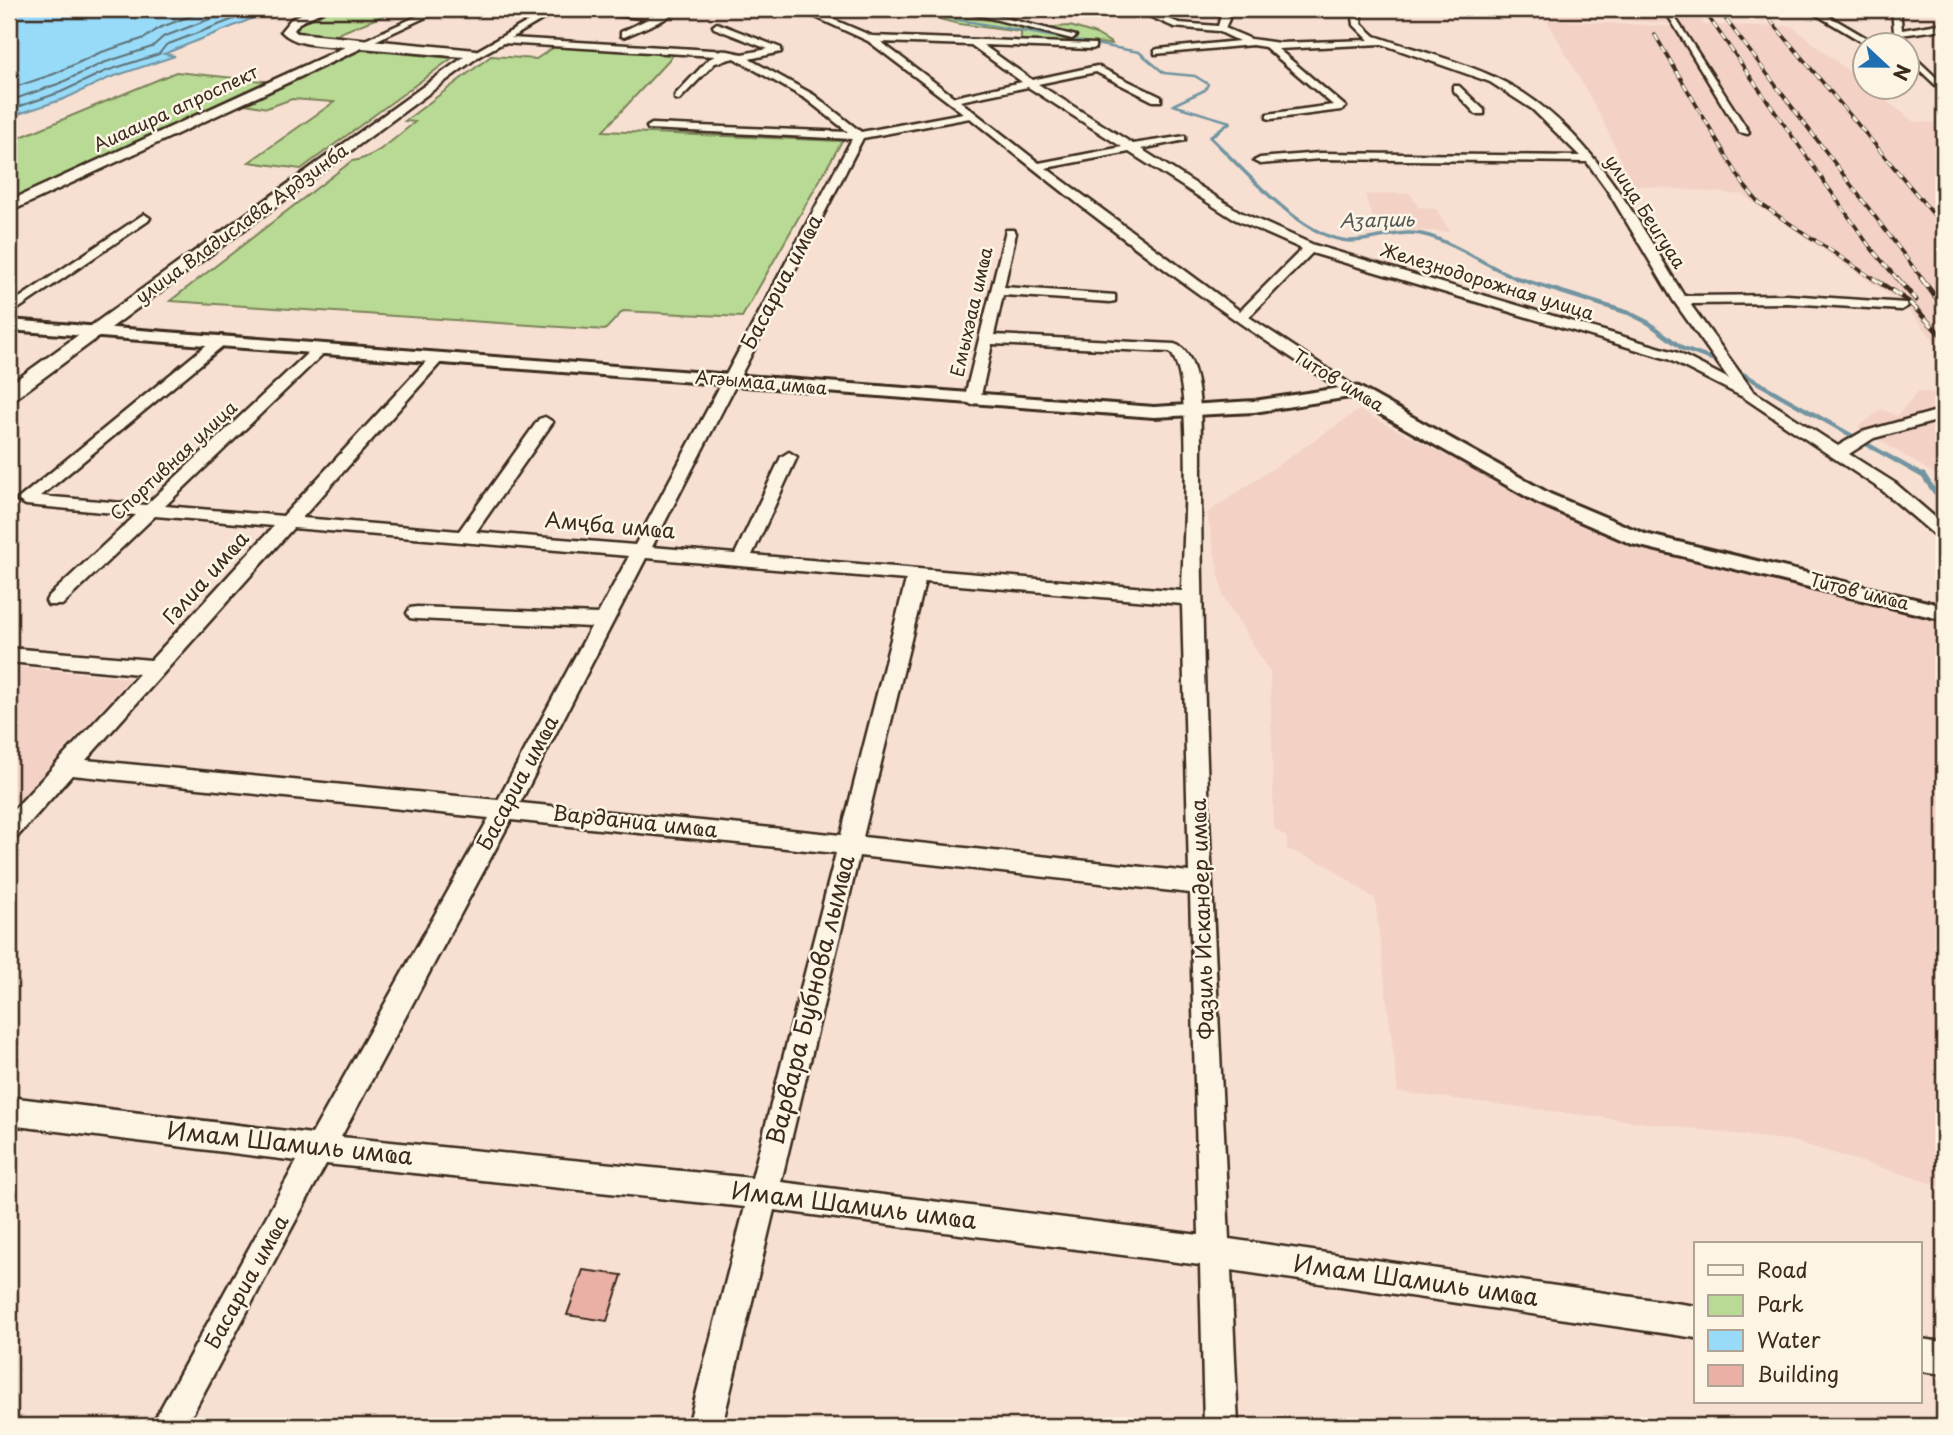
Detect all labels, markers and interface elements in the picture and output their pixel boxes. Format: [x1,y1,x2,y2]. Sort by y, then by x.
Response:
north arrow [1852,32,1922,102]
street label: Аиааира апроспект [88,57,263,158]
text: N [1887,61,1918,85]
street label: улица Владислава Ардзинба [129,136,354,309]
street label: улица Беигуаа [1599,149,1693,273]
water label: Аӡаԥшь [1339,204,1416,234]
street label: Басариа имҩа [731,208,829,354]
street label: Железнодорожная улица [1377,235,1598,326]
street label: Емыхәаа имҩа [942,243,999,379]
street label: Титов имҩа [1288,342,1390,418]
street label: Агәымаа имҩа [694,362,829,401]
street label: Спортивная улица [103,393,243,526]
street label: Амҷба имҩа [544,502,677,546]
street label: Гәлиа имҩа [154,523,255,631]
street label: Титов имҩа [1806,565,1913,616]
street label: Басариа имҩа [467,709,565,855]
street label: Варданиа имҩа [551,795,719,845]
street label: Фазиль Искандер имҩа [1181,798,1221,1040]
street label: Варвара Бубнова лымҩа [756,851,863,1148]
street label: Имам Шамиль имҩа [166,1111,415,1173]
street label: Имам Шамиль имҩа [730,1171,979,1237]
street label: Басариа имҩа [195,1208,295,1354]
legend [1694,1242,1922,1404]
street label: Имам Шамиль имҩа [1292,1244,1541,1314]
text: Road [1757,1253,1808,1285]
text: Park [1757,1287,1804,1319]
text: Water [1757,1323,1821,1355]
text: Building [1757,1357,1839,1389]

